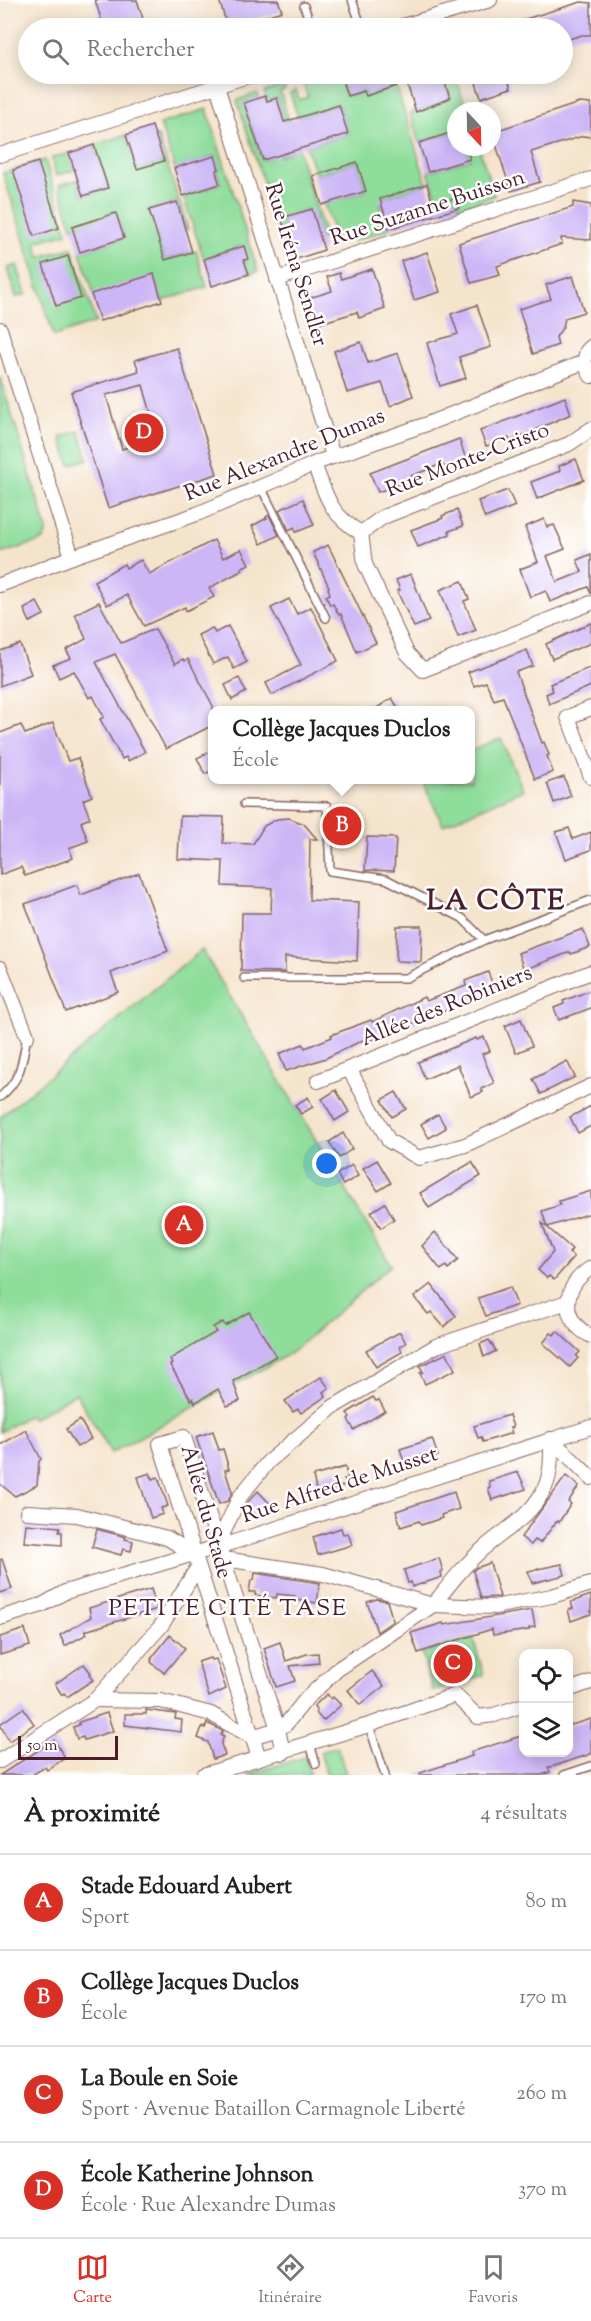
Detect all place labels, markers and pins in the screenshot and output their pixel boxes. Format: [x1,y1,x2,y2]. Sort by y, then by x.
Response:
pin: D [124,410,164,456]
pin: B [322,804,362,848]
pin: A [164,1202,204,1248]
pin: C [434,1642,472,1686]

